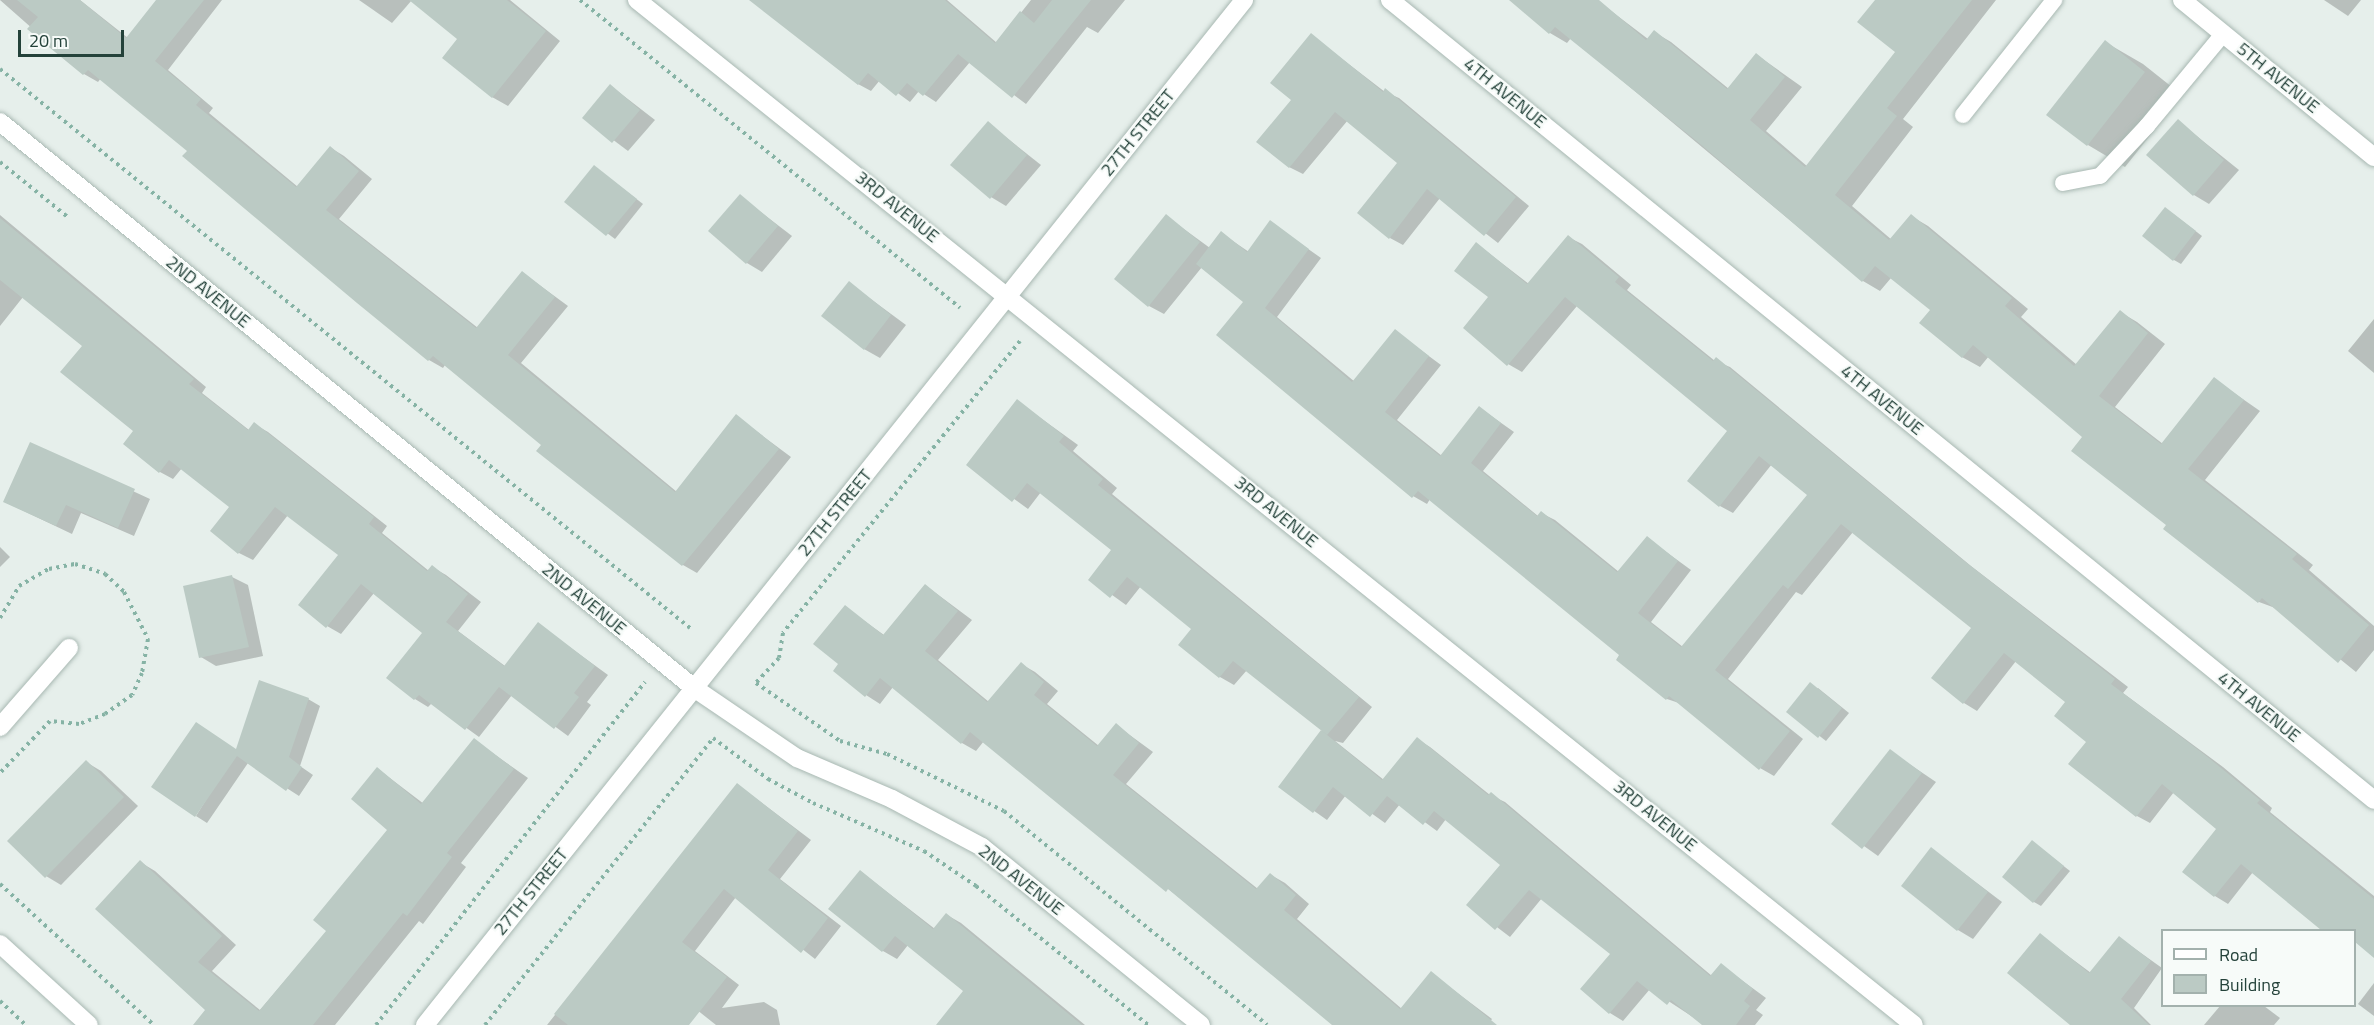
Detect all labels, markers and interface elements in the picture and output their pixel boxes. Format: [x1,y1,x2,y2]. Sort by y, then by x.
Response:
scale bar [21,18,128,56]
text: 20 m [29,27,68,54]
street label: 5TH AVENUE [2232,38,2324,118]
street label: 4TH AVENUE [1459,53,1551,133]
street label: 27TH STREET [1096,85,1180,181]
street label: 3RD AVENUE [851,167,943,247]
street label: 2ND AVENUE [161,251,255,333]
street label: 4TH AVENUE [1836,360,1928,440]
street label: 27TH STREET [793,465,877,561]
street label: 3RD AVENUE [1230,472,1322,552]
street label: 2ND AVENUE [537,558,631,640]
street label: 4TH AVENUE [2213,667,2305,747]
street label: 3RD AVENUE [1609,776,1701,856]
street label: 2ND AVENUE [974,840,1068,920]
street label: 27TH STREET [489,844,573,940]
legend [2161,929,2356,1007]
text: Road [2219,941,2258,968]
text: Building [2219,971,2280,998]

